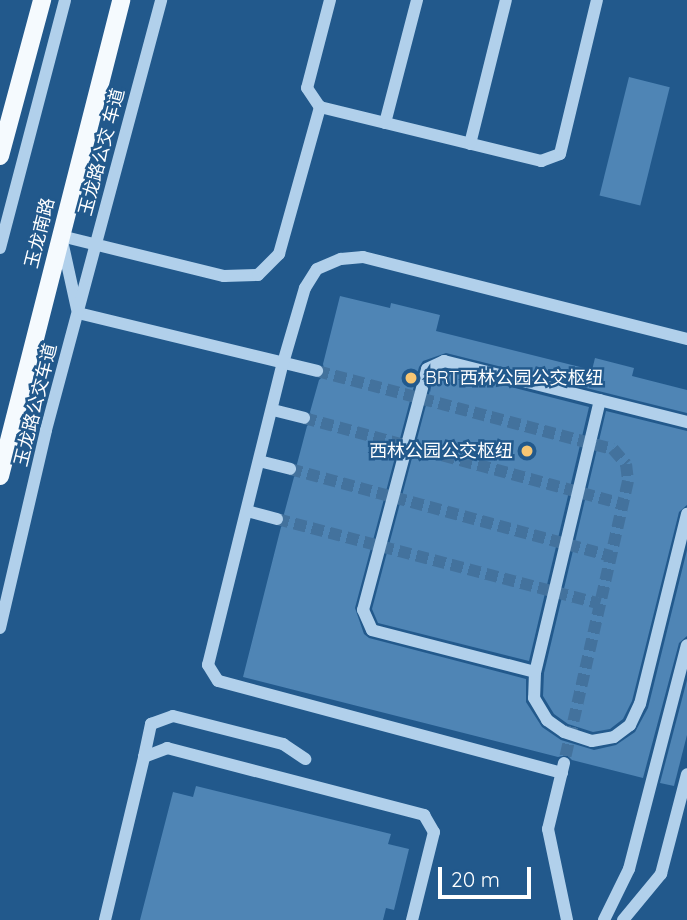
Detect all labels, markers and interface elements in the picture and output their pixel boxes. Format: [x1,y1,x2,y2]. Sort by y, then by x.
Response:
street label: 玉龙路公交 车道 [75,86,129,218]
street label: 玉龙南路 [21,195,59,271]
street label: 玉龙路公交车道 [10,341,62,469]
place label: BRT西林公园公交枢纽 [425,367,603,389]
marker: BRT西林公园公交枢纽 [403,370,419,386]
place label: 西林公园公交枢纽 [369,440,513,462]
marker: 西林公园公交枢纽 [519,443,535,459]
scale bar [442,853,535,897]
text: 20 m [451,866,500,892]

